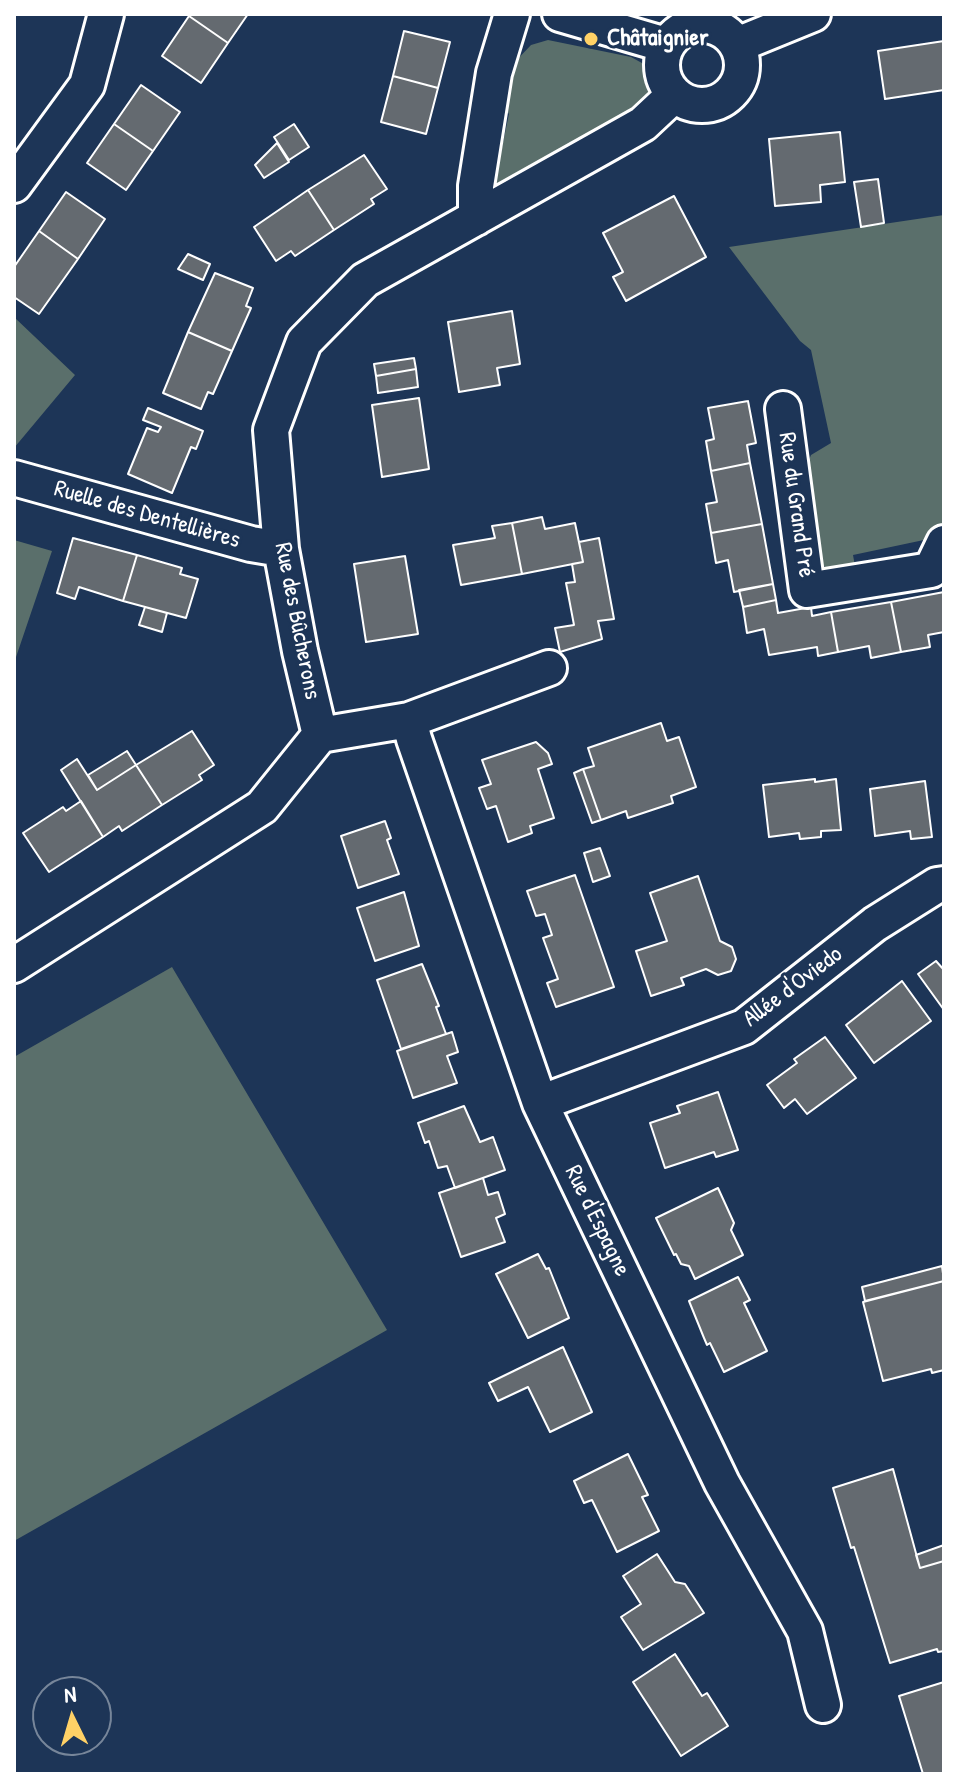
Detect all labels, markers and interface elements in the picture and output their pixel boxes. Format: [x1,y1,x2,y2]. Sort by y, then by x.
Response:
place label: Châtaignier [607,25,708,53]
marker: Châtaignier [582,30,600,48]
street label: Rue du Grand Pré [772,431,820,579]
street label: Ruelle des Dentellières [51,475,243,555]
street label: Rue des Bûcherons [268,540,326,702]
street label: Allée d'Oviedo [738,940,848,1034]
street label: Rue d'Espagne [558,1161,636,1281]
north arrow [32,1676,112,1756]
text: N [63,1679,77,1710]

